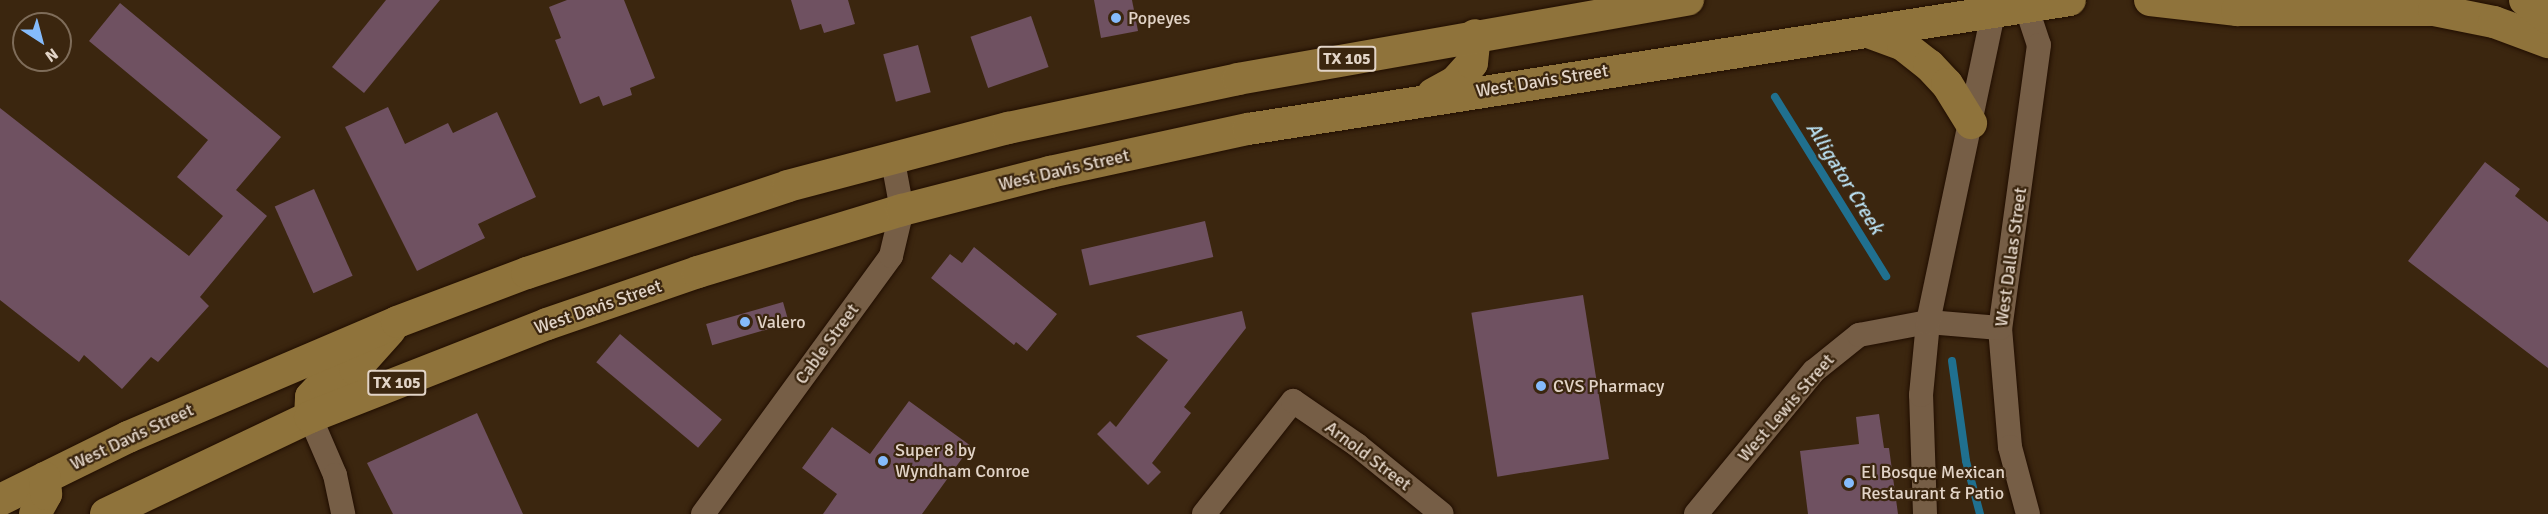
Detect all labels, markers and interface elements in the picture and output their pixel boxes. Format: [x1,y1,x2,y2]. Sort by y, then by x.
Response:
place label: Popeyes [1128,7,1190,29]
marker: Popeyes [1109,11,1123,25]
north arrow [12,12,72,72]
text: N [41,44,62,66]
road number: TX 105 [1317,46,1377,72]
street label: West Davis Street [1474,60,1610,102]
water label: Alligator Creek [1801,118,1889,238]
street label: West Davis Street [996,144,1132,196]
street label: West Dallas Street [1991,186,2031,328]
street label: West Davis Street [531,275,665,339]
street label: Cable Street [791,299,863,389]
place label: Valero [757,311,806,333]
marker: Valero [738,315,752,329]
street label: West Lewis Street [1733,349,1839,467]
road number: TX 105 [367,370,427,396]
place label: CVS Pharmacy [1553,375,1664,397]
marker: CVS Pharmacy [1534,379,1548,393]
street label: West Davis Street [67,399,197,475]
street label: Arnold Street [1321,417,1415,495]
place label: Super 8 by Wyndham Conroe [895,440,1030,482]
marker: Super 8 by Wyndham Conroe [876,454,890,468]
place label: El Bosque Mexican Restaurant & Patio [1861,462,2005,504]
marker: El Bosque Mexican Restaurant & Patio [1842,476,1856,490]

